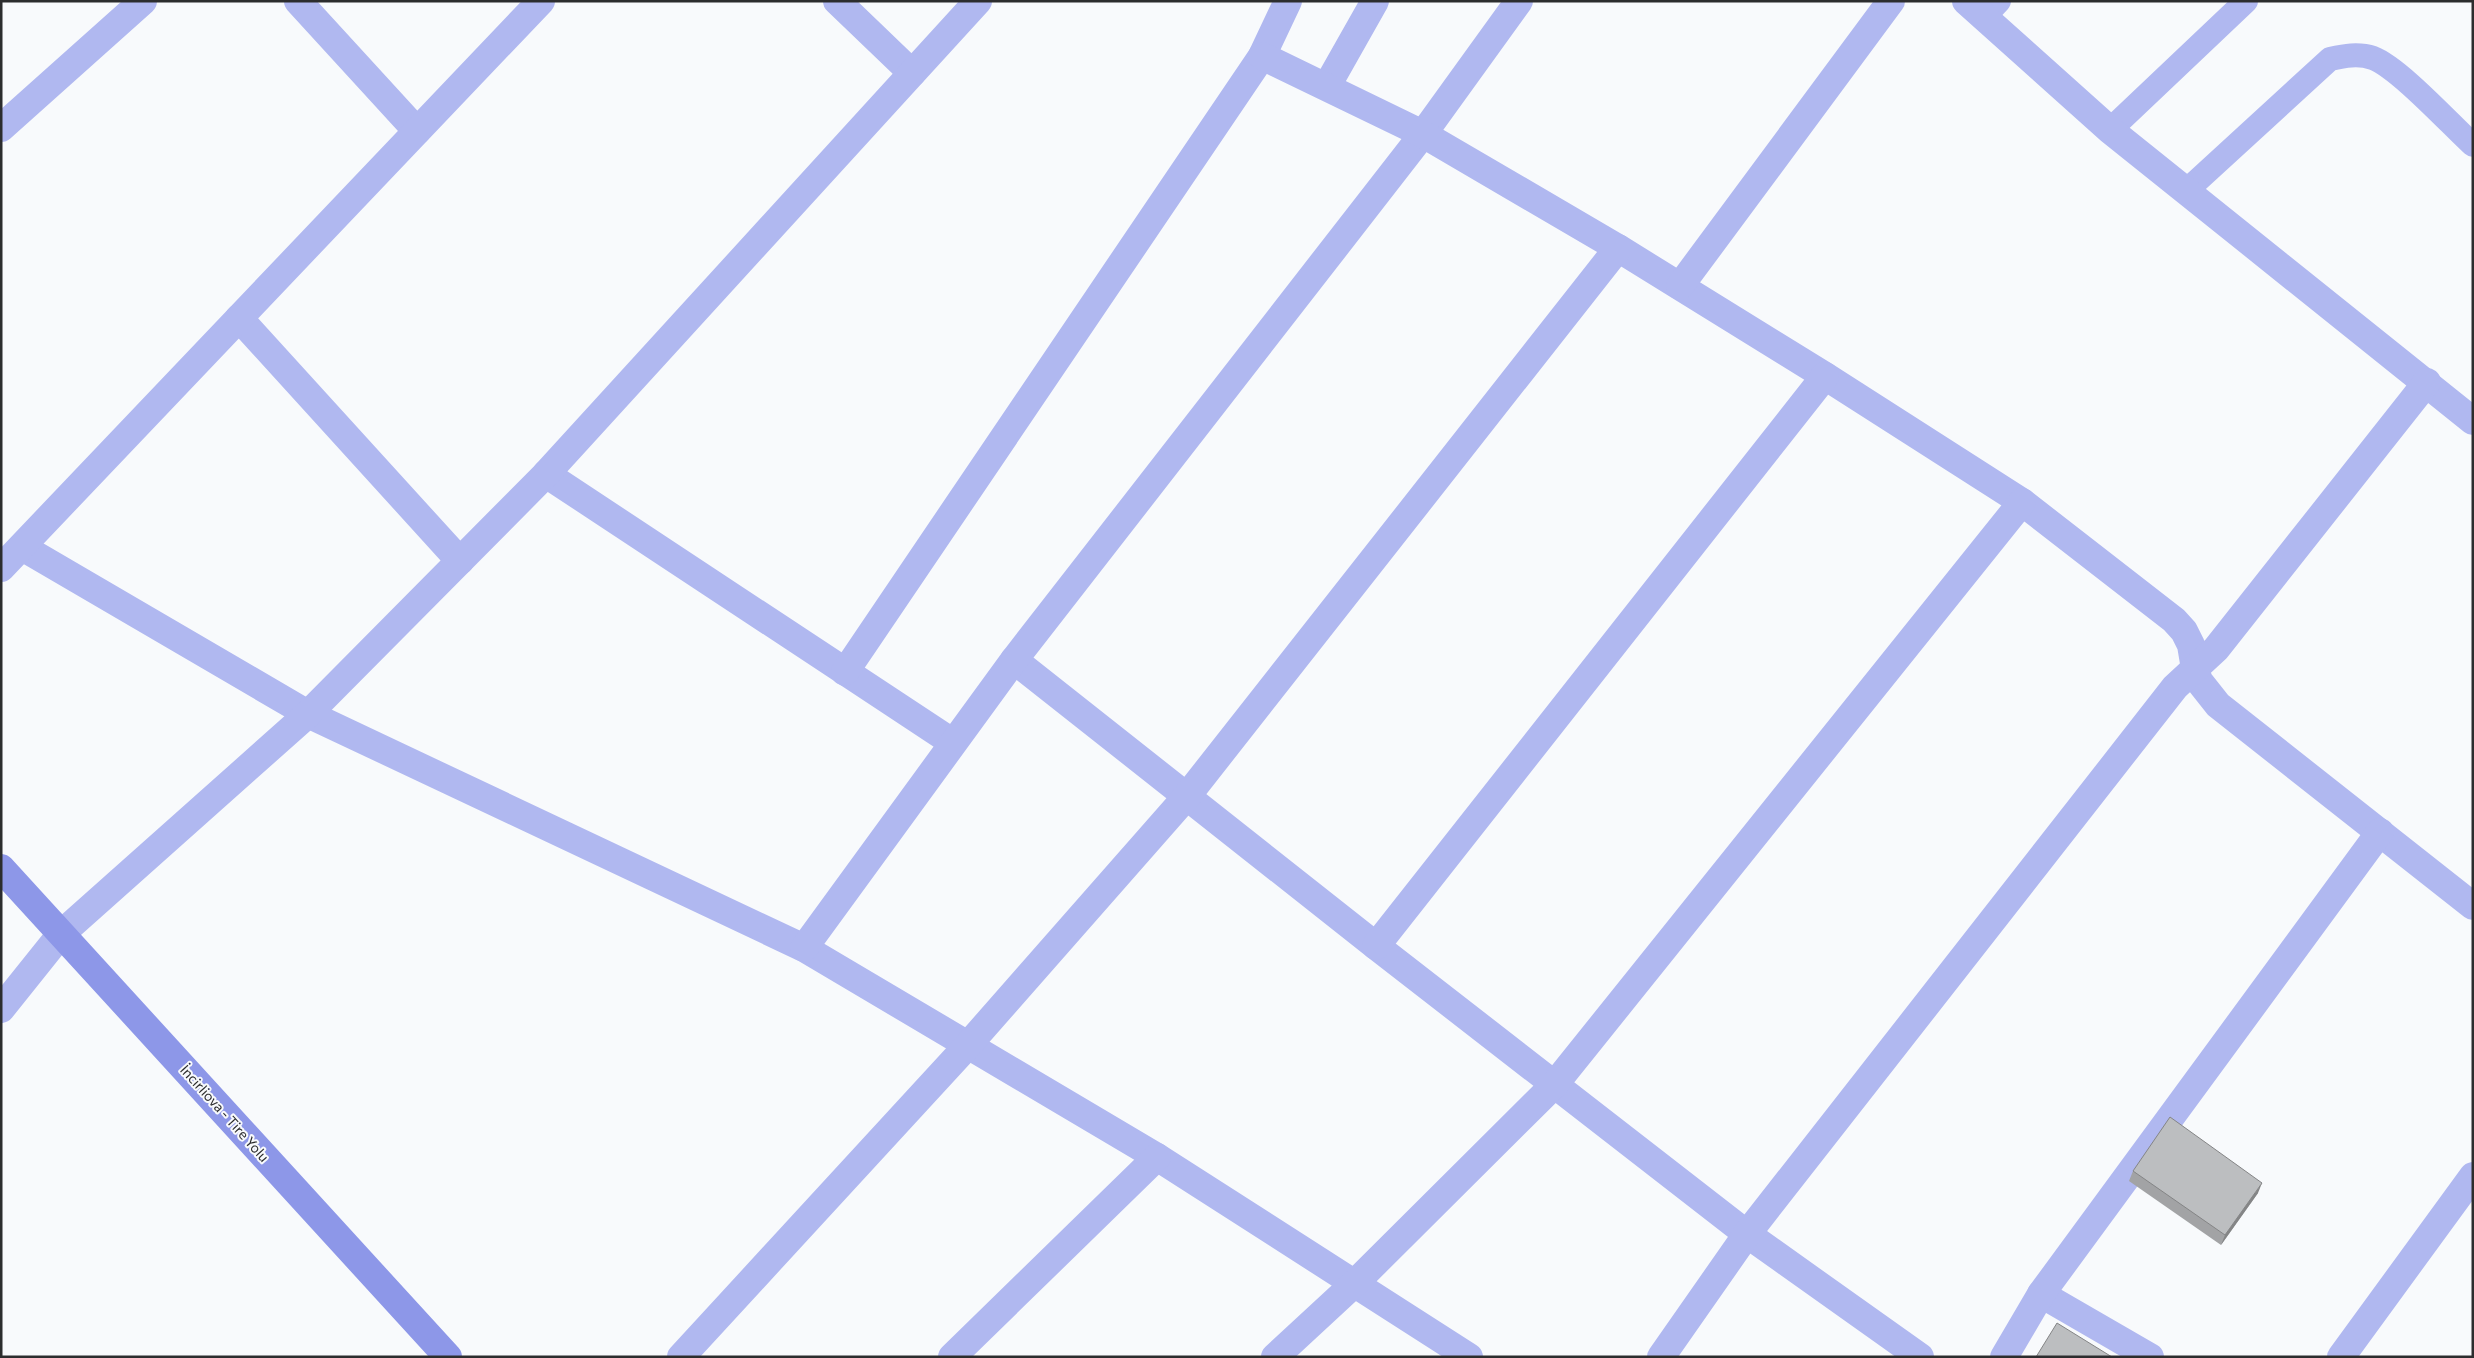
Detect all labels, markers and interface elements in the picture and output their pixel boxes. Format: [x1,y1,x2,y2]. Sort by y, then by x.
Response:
street label: İncirliova - Tire Yolu [177,1061,273,1165]

